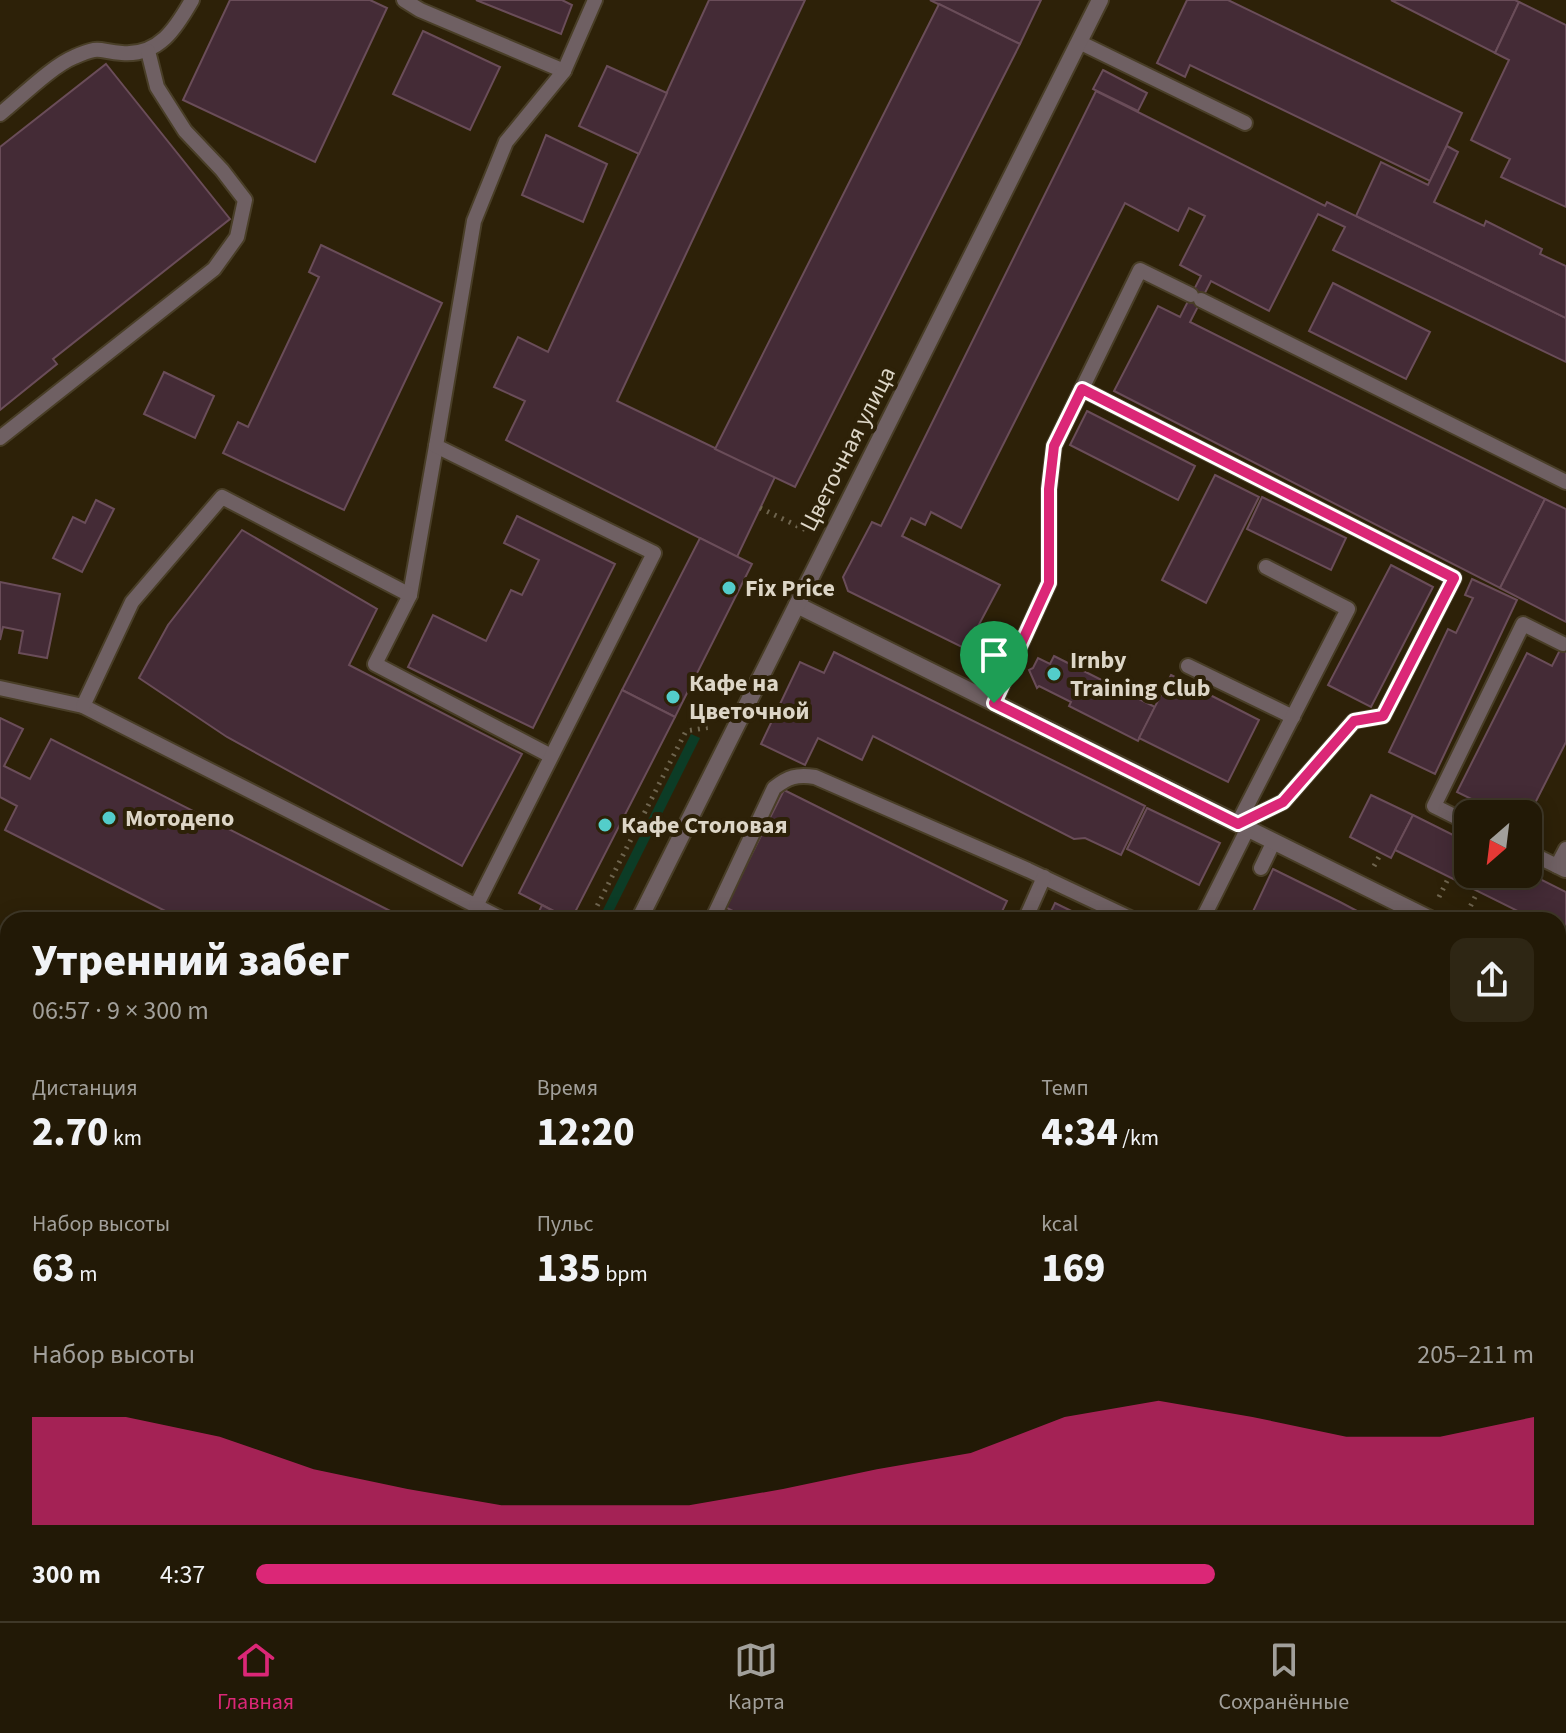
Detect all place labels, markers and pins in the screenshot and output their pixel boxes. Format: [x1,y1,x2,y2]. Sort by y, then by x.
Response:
place label: Fix Price [745,571,835,606]
marker: Fix Price [720,579,738,597]
pin [960,621,1028,703]
place label: Irnby Training Club [1070,643,1210,706]
marker: Irnby Training Club [1045,665,1063,683]
place label: Кафе на Цветочной [689,666,810,729]
marker: Кафе на Цветочной [664,688,682,706]
place label: Мотодепо [125,801,234,836]
place label: Кафе Столовая [621,808,788,843]
marker: Мотодепо [100,809,118,827]
marker: Кафе Столовая [596,816,614,834]

